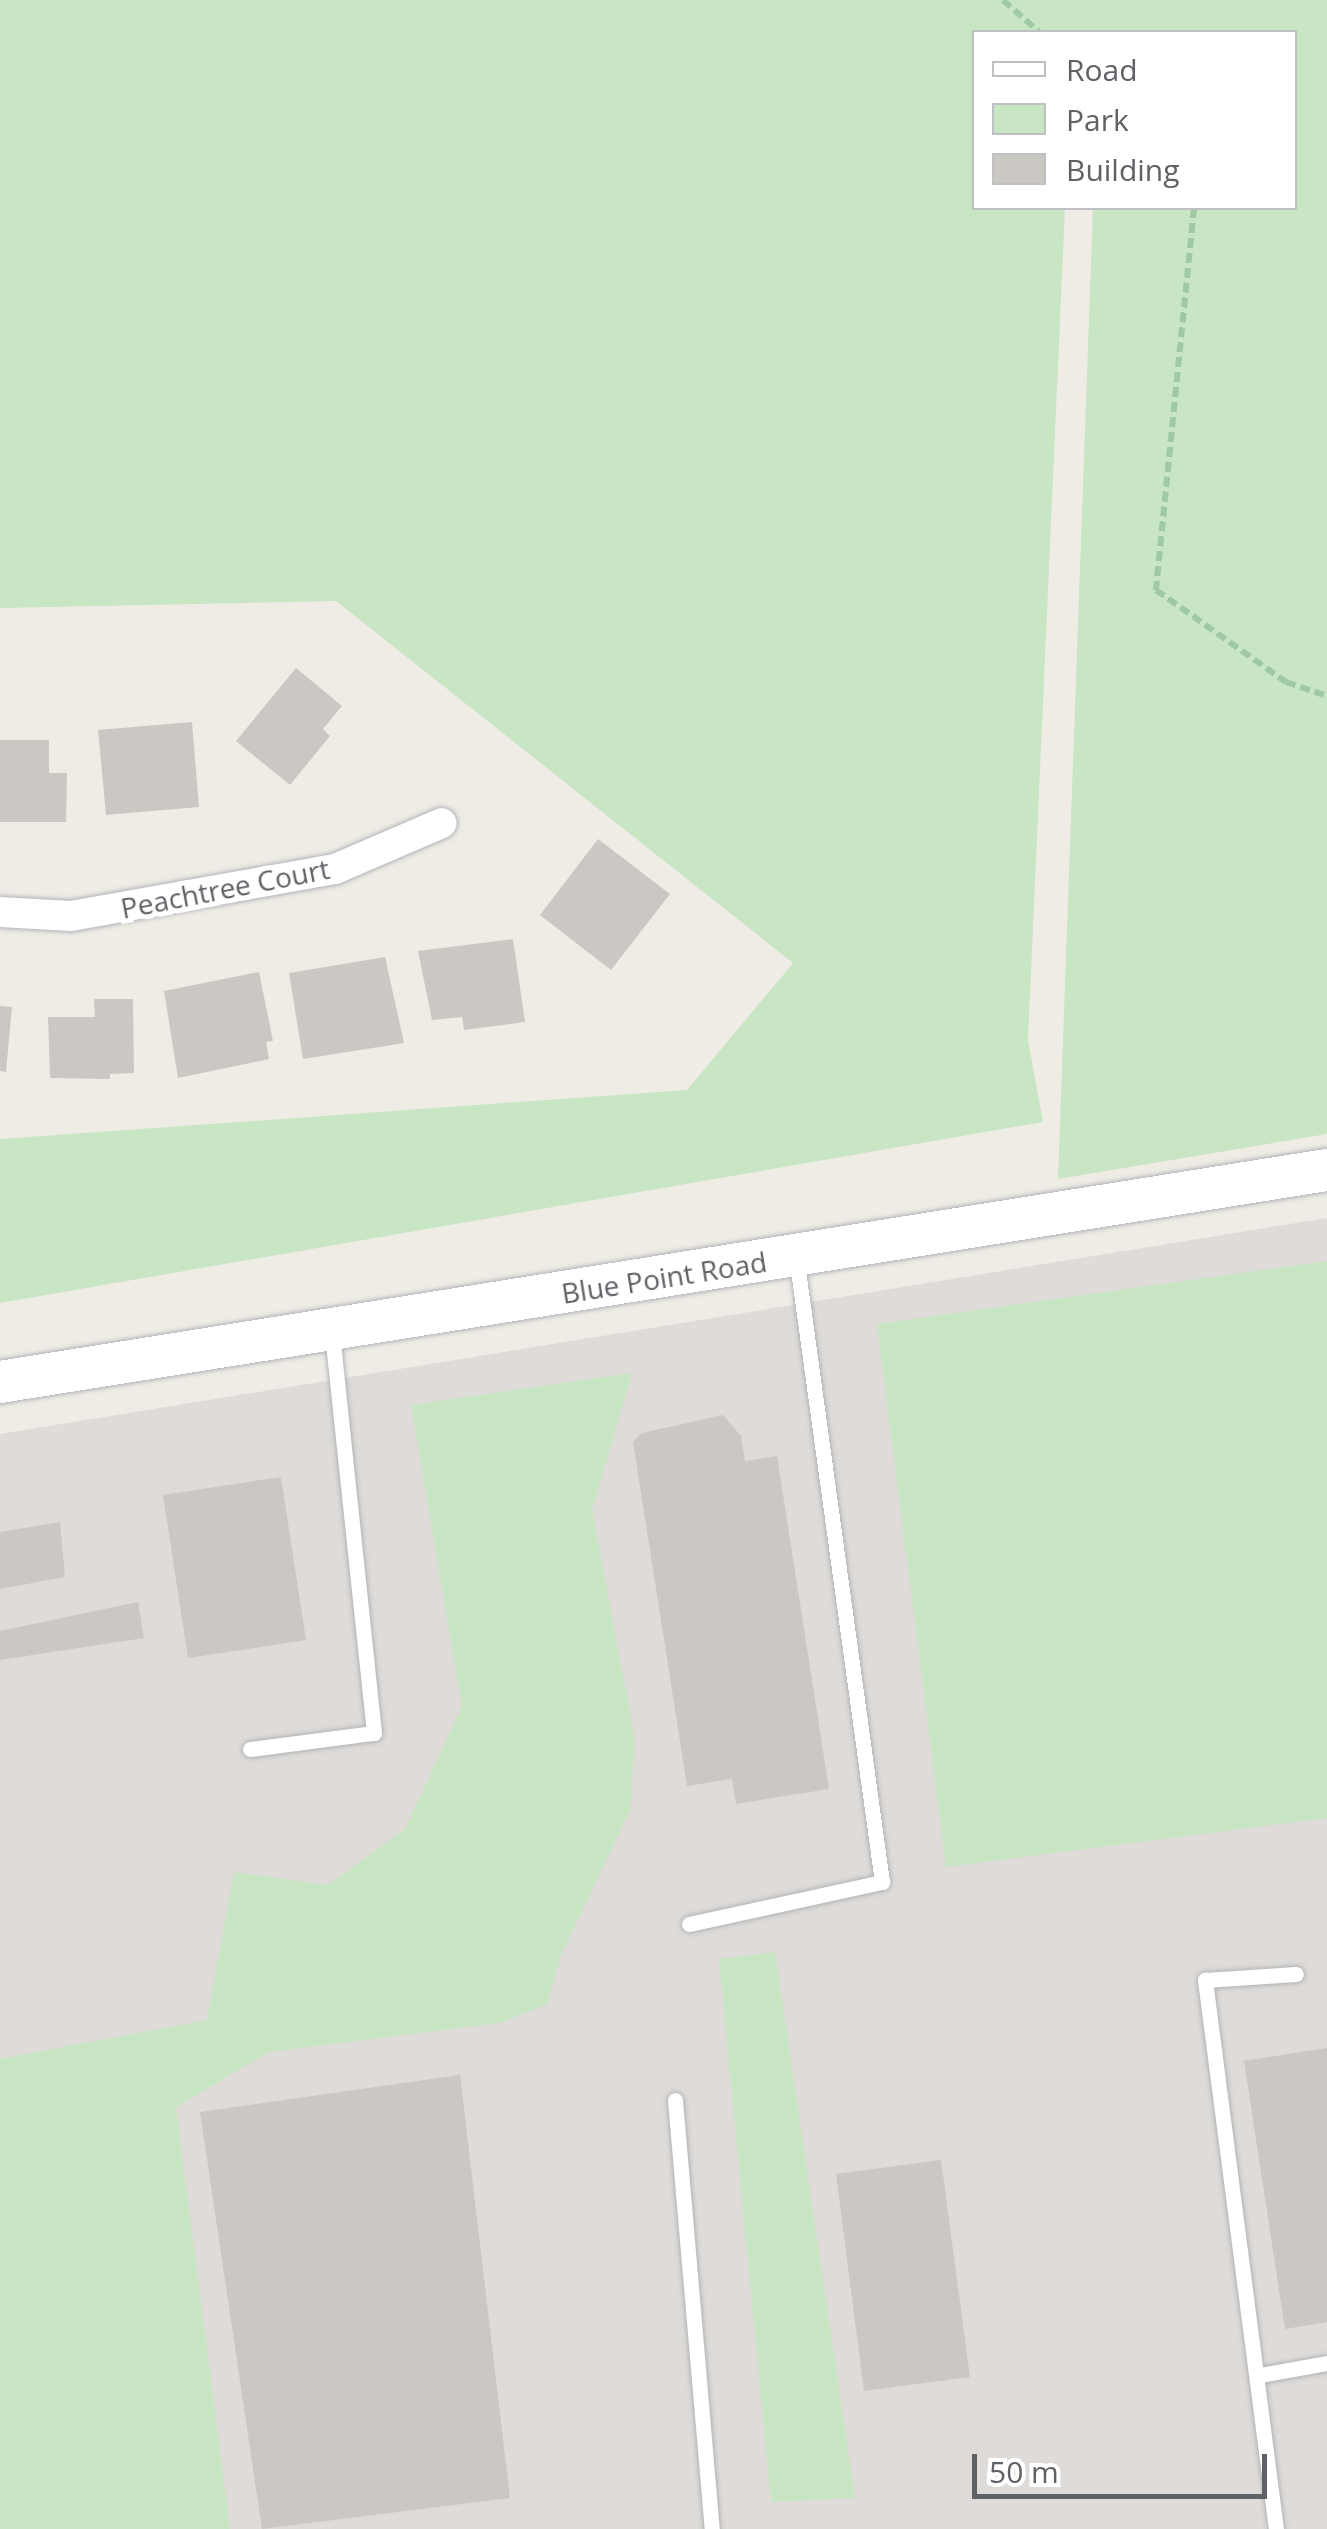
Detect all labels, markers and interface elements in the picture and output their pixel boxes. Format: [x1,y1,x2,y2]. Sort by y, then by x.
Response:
legend [972,30,1297,210]
text: Road [1066,49,1138,90]
text: Park [1066,99,1129,140]
text: Building [1066,149,1180,190]
street label: Peachtree Court [118,851,332,925]
street label: Blue Point Road [559,1244,769,1310]
scale bar [977,2434,1272,2496]
text: 50 m [989,2451,1059,2492]

